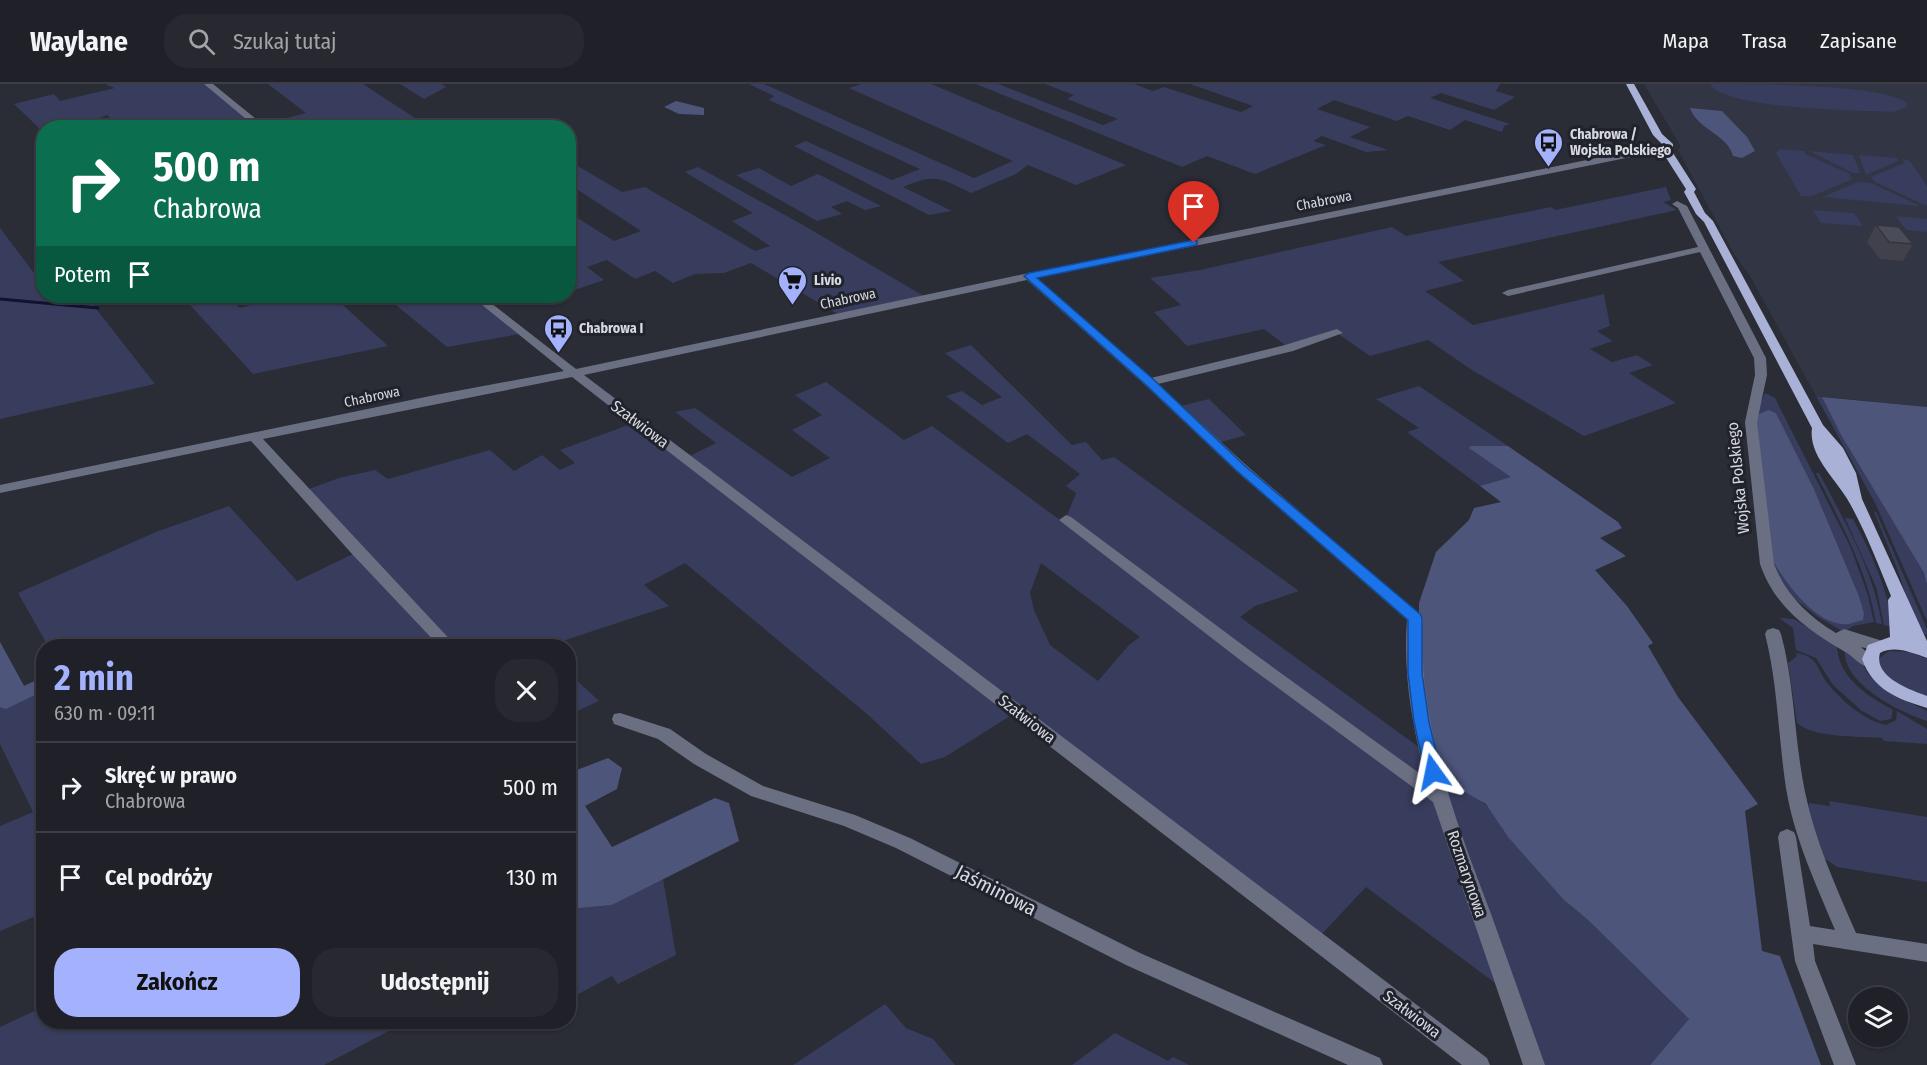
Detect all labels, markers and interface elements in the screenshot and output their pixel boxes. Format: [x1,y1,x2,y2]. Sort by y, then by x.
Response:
search box [164,14,584,68]
text: Waylane [30,25,128,58]
icon: search [185,25,218,58]
text: Szukaj tutaj [233,28,337,55]
text: Mapa [1663,28,1709,54]
text: Trasa [1742,28,1787,54]
text: Zapisane [1820,28,1897,54]
bus stop icon: Chabrowa / Wojska Polskiego [1533,126,1565,168]
place label: Chabrowa / Wojska Polskiego [1570,126,1672,159]
text: 500 m [153,142,260,192]
icon: right [54,144,132,222]
pin [1168,181,1219,243]
street label: Chabrowa [1295,187,1353,215]
icon: arrive [1177,190,1210,223]
text: Chabrowa [153,193,262,225]
icon: arrive [123,258,156,291]
text: Potem [54,261,111,288]
supermarket icon: Livio [777,264,809,306]
place label: Livio [814,272,842,289]
street label: Chabrowa [819,285,877,313]
bus stop icon: Chabrowa I [542,312,574,354]
place label: Chabrowa I [579,320,644,337]
street label: Chabrowa [343,383,401,411]
street label: Szałwiowa [607,396,673,452]
street label: Wojska Polskiego [1723,421,1753,535]
text: 2 min [54,656,134,700]
button: close [495,659,558,722]
street label: Szałwiowa [995,691,1059,747]
text: 630 m · 09:11 [54,701,156,725]
position arrow [1401,740,1465,804]
text: Skręć w prawo [105,762,237,789]
icon: right [54,771,87,804]
text: 500 m [503,774,558,801]
text: Chabrowa [105,789,186,813]
street label: Rozmarynowa [1443,828,1491,920]
street label: Jaśminowa [951,859,1041,921]
icon: arrive [54,861,87,894]
text: Cel podróży [105,864,212,891]
text: 130 m [506,864,558,891]
button: Zakończ [54,948,300,1017]
button: Udostępnij [312,948,558,1017]
street label: Szałwiowa [1379,986,1445,1042]
map controls [1848,987,1908,1047]
button: layers [1848,987,1908,1047]

